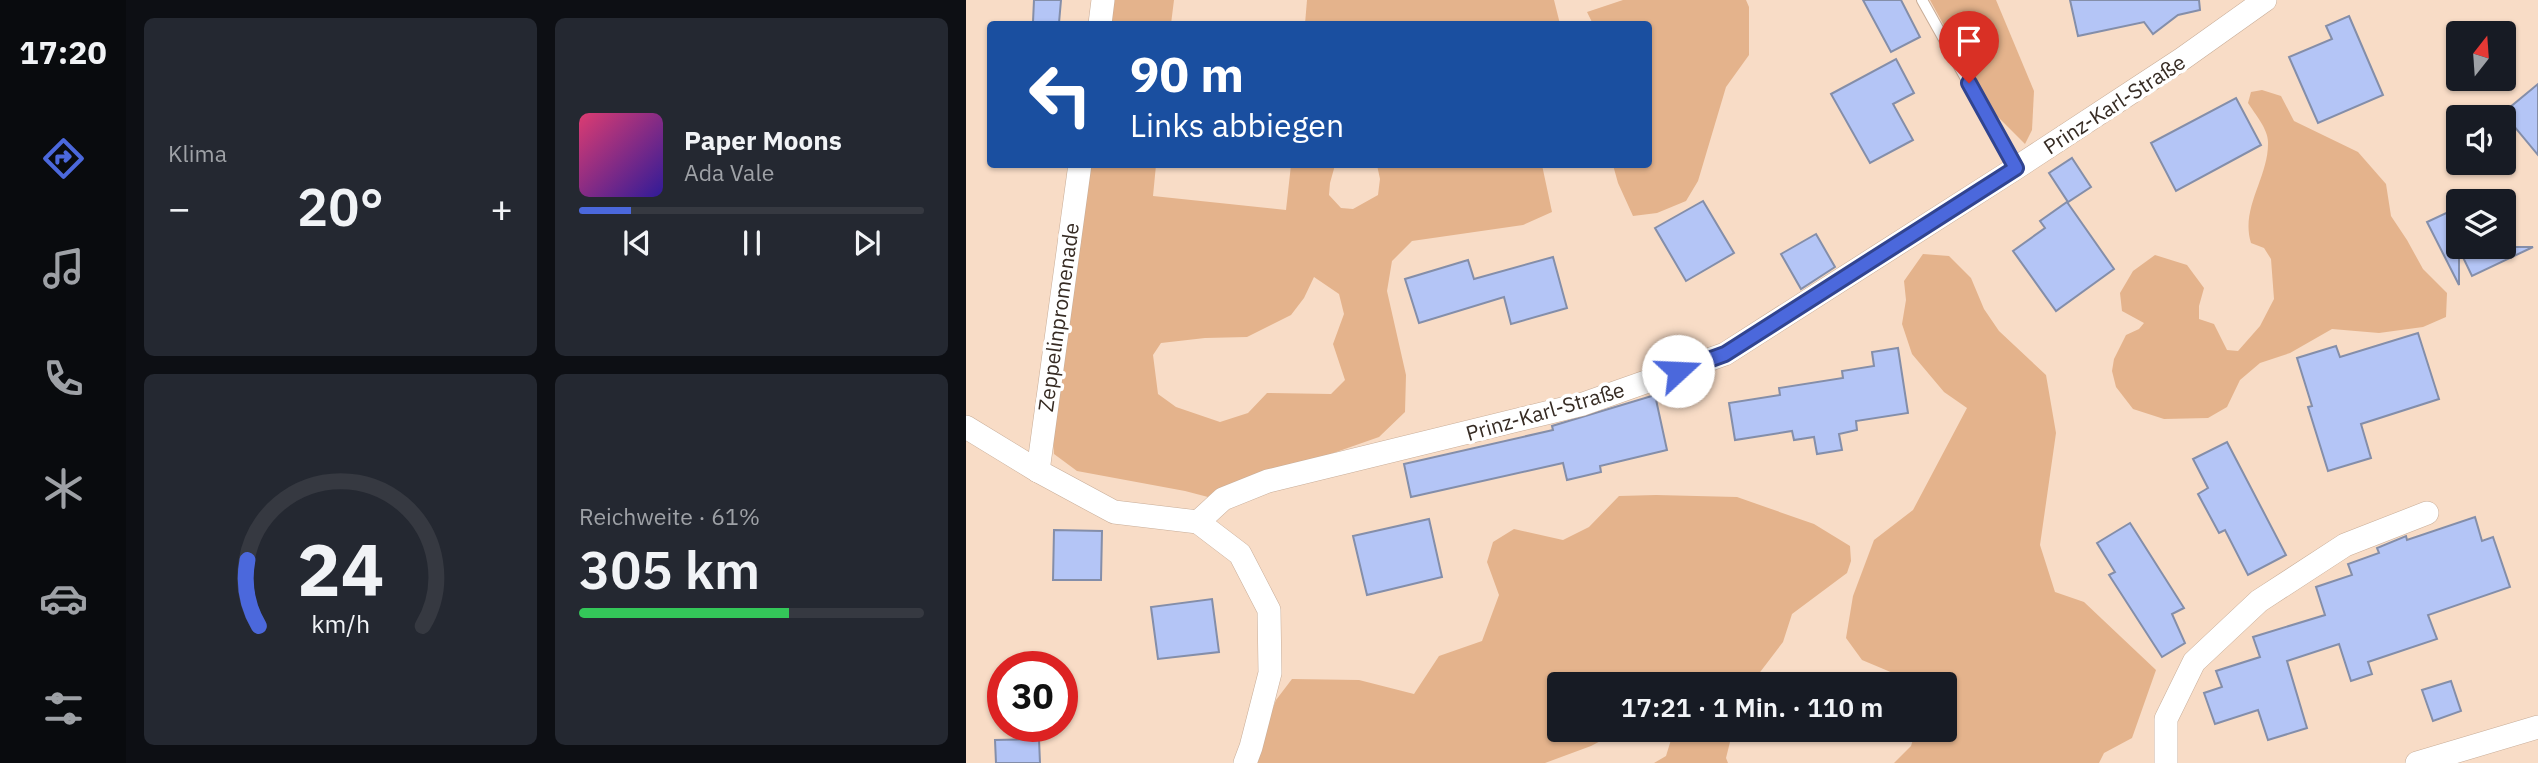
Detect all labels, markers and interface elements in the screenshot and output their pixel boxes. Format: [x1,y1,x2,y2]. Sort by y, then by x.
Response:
pin [1939,11,1999,83]
north arrow [2446,21,2516,91]
map controls [2446,21,2516,259]
icon: arrive [1950,22,1988,60]
text: 17:20 [19,31,107,73]
text: 90 m [1130,42,1244,105]
street label: Prinz-Karl-Straße [2038,48,2190,160]
icon: left [1015,49,1106,140]
text: Links abbiegen [1130,104,1344,146]
button: sound [2446,105,2516,175]
text: Paper Moons [684,123,842,157]
icon: directions [39,134,88,183]
text: Klima [168,138,227,168]
text: Ada Vale [684,157,774,187]
text: 20° [297,173,384,240]
text: − [168,183,191,232]
text: + [490,183,513,232]
button: layers [2446,189,2516,259]
street label: Zeppelinpromenade [1031,221,1085,413]
icon: previous [618,224,656,262]
icon: pause [733,224,771,262]
icon: next [848,224,886,262]
icon: music [39,244,88,293]
position arrow [1641,334,1715,408]
icon: phone [39,354,88,403]
street label: Prinz-Karl-Straße [1462,375,1628,447]
icon: climate [39,464,88,513]
text: Reichweite · 61% [579,501,760,531]
text: 24 [297,521,384,616]
text: 305 km [579,536,760,603]
icon: car [39,574,88,623]
text: km/h [311,606,370,639]
speed limit sign: 30 [987,651,1078,742]
icon: filters [39,684,88,733]
text: 17:21 · 1 Min. · 110 m [1621,690,1883,724]

